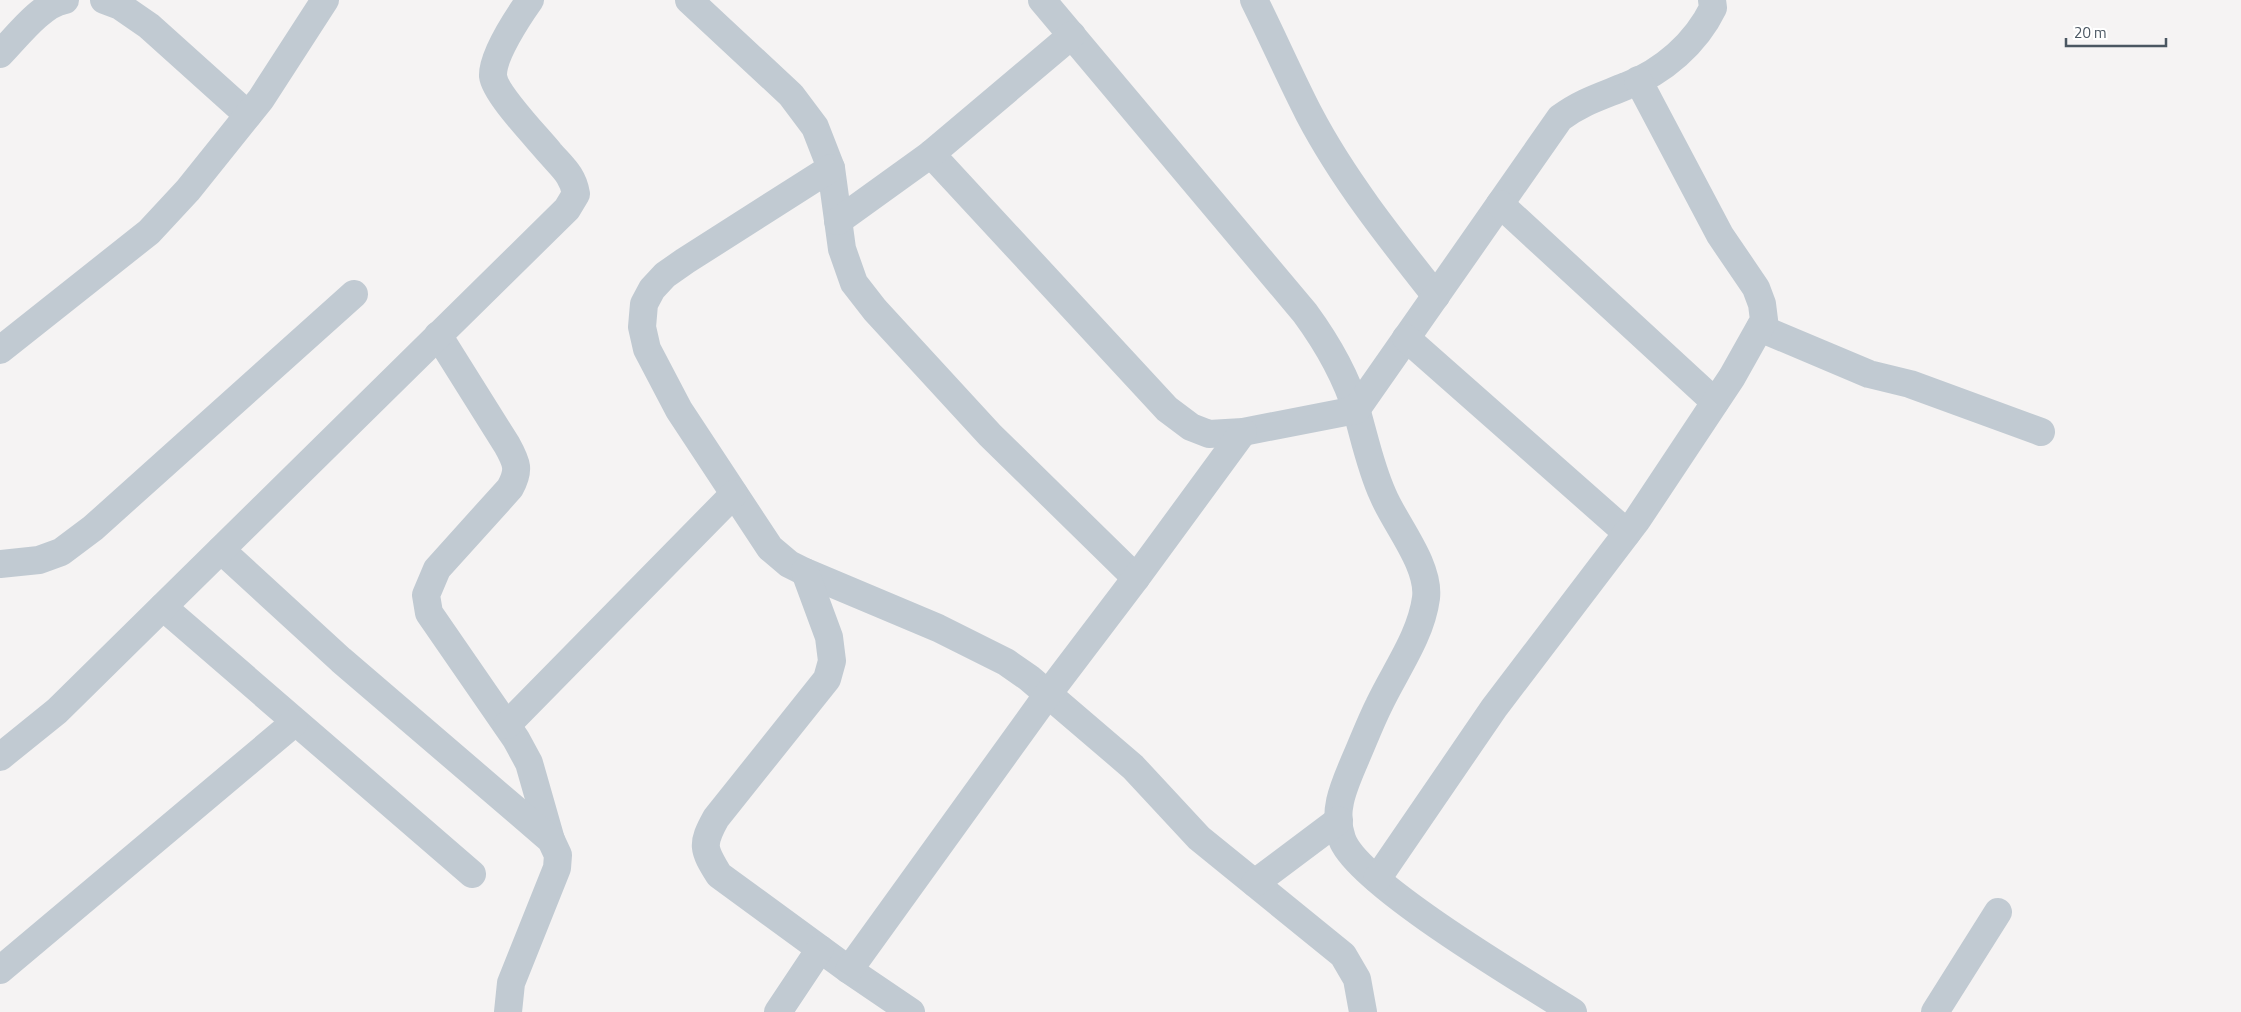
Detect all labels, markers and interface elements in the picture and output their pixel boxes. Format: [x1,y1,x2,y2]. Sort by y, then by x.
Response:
scale bar [2066,15,2166,47]
text: 20 m [2074,21,2107,44]

